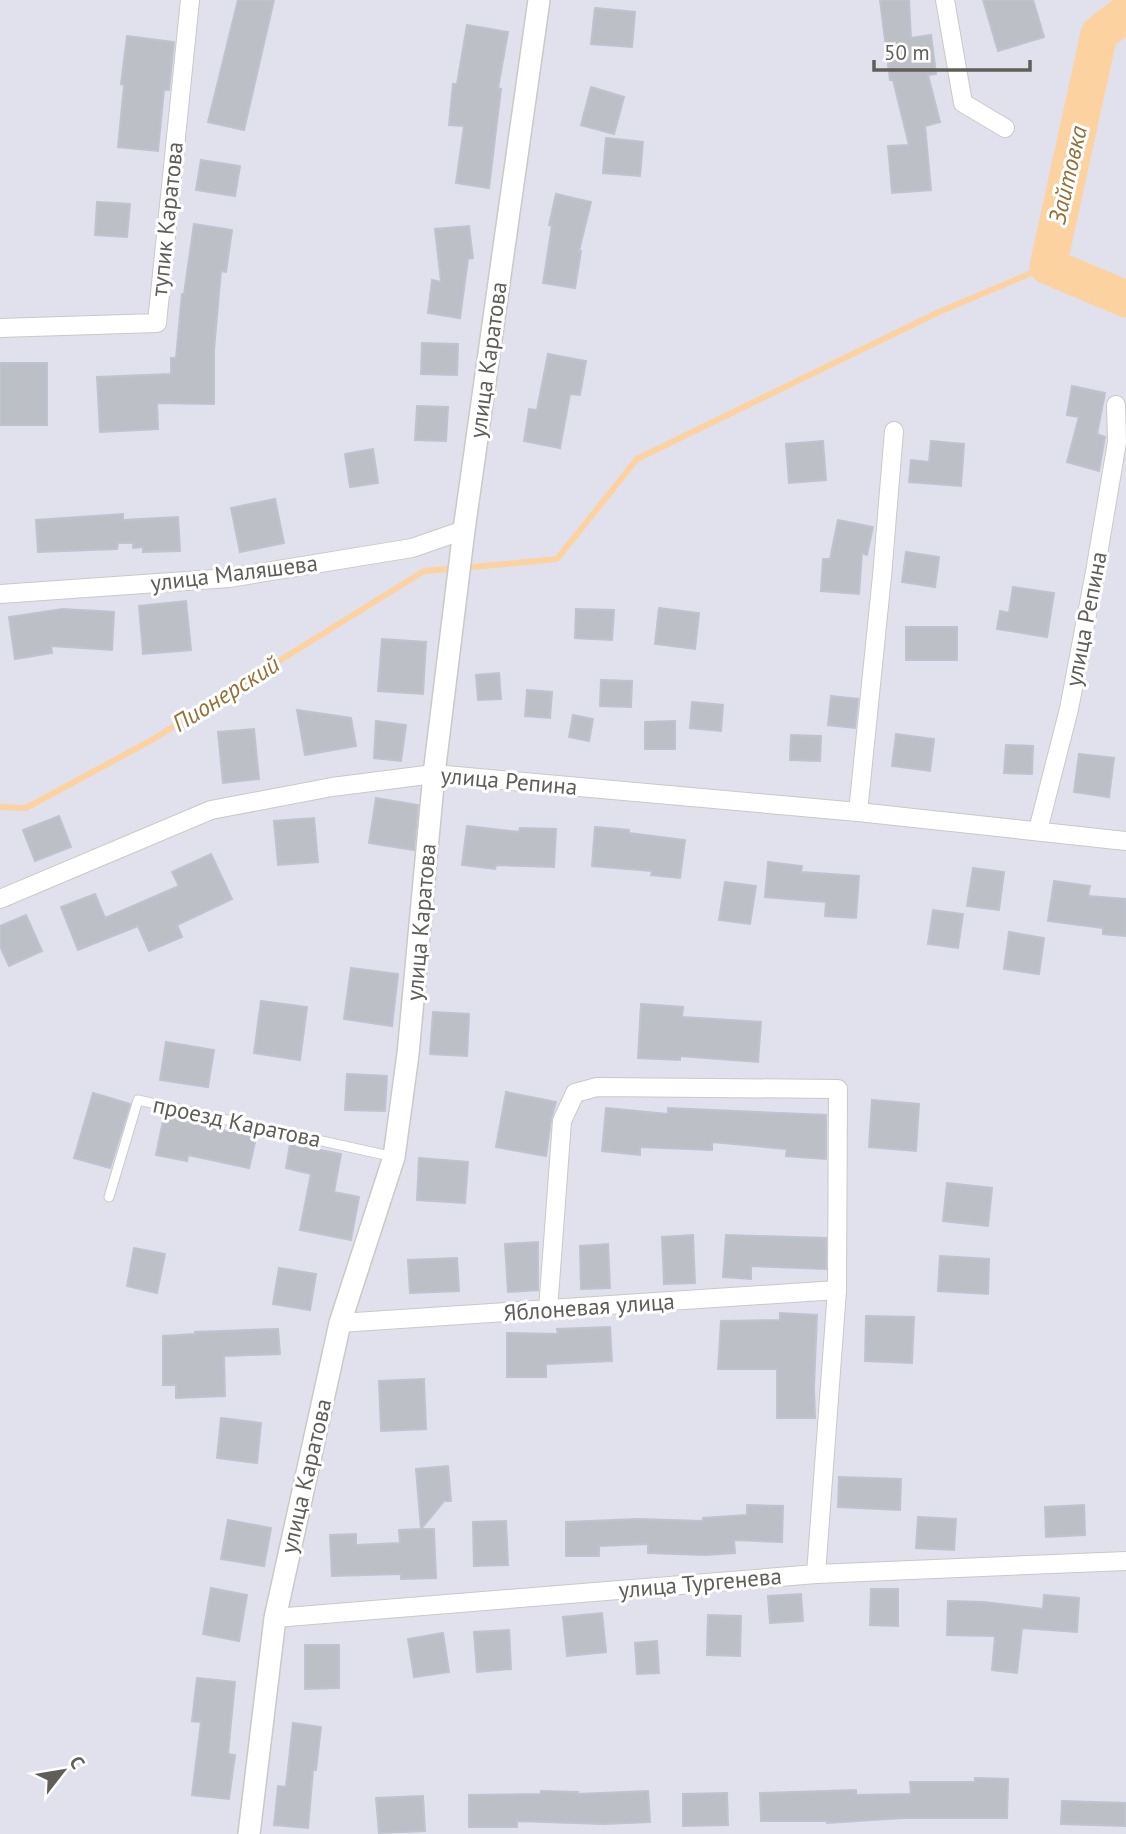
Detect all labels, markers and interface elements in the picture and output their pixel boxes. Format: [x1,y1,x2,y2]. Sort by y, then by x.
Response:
scale bar [874,28,1030,72]
text: 50 m [884,39,930,66]
water label: Зайтовка [1041,123,1094,227]
street label: тупик Каратова [144,140,189,298]
street label: улица Каратова [462,280,513,440]
street label: улица Маляшева [149,548,319,597]
street label: улица Репина [1058,549,1113,689]
water label: Пионерский [166,648,285,739]
street label: улица Репина [439,760,579,801]
street label: улица Каратова [399,842,442,1002]
street label: проезд Каратова [151,1090,324,1153]
street label: Яблоневая улица [502,1286,676,1327]
street label: улица Каратова [274,1396,337,1556]
street label: улица Тургенева [617,1561,783,1604]
north arrow [28,1736,98,1806]
text: С [65,1752,91,1773]

